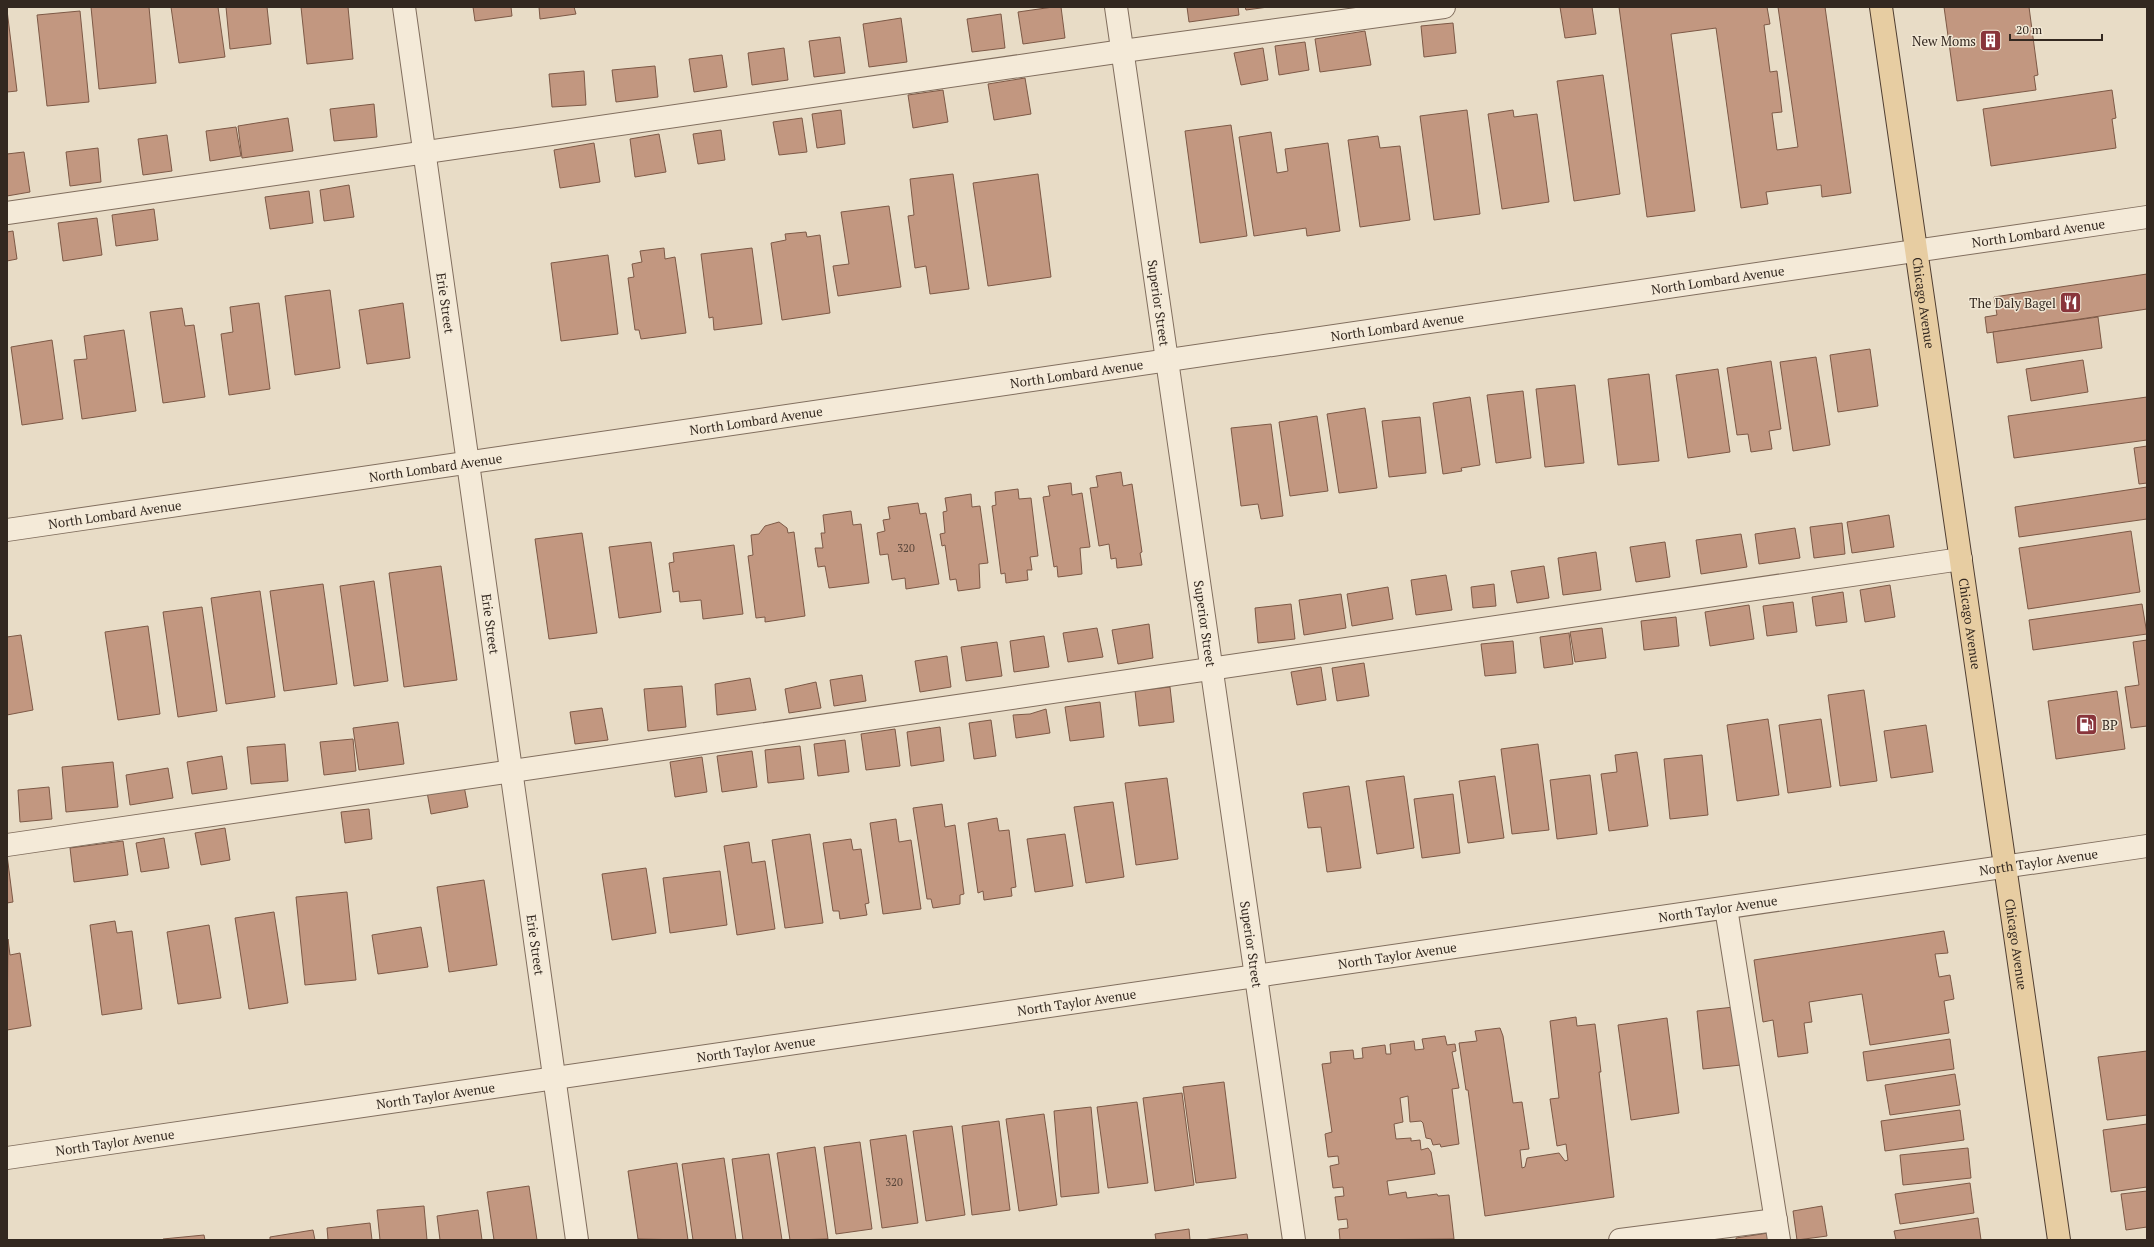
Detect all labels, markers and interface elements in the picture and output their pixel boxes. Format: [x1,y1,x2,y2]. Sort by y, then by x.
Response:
scale bar [2010,16,2102,42]
text: 20 m [2016,22,2043,37]
building icon: New Moms [1978,28,2004,54]
place label: New Moms [1912,32,1976,50]
street label: North Lombard Avenue [1971,214,2106,252]
street label: Chicago Avenue [1908,256,1939,350]
street label: Superior Street [1144,258,1174,348]
street label: North Lombard Avenue [1650,261,1786,298]
street label: Erie Street [432,272,459,335]
restaurant icon: The Daly Bagel [2058,290,2084,316]
place label: The Daly Bagel [1969,294,2056,312]
street label: North Lombard Avenue [1329,308,1465,345]
street label: North Lombard Avenue [1009,355,1144,392]
street label: North Lombard Avenue [688,402,824,439]
street label: North Lombard Avenue [368,449,503,486]
street label: North Lombard Avenue [47,496,183,533]
house number: 320 [897,541,915,555]
street label: Chicago Avenue [1955,577,1986,670]
street label: Superior Street [1190,579,1220,668]
street label: Erie Street [477,593,504,656]
fuel station icon: BP [2074,712,2100,738]
place label: BP [2102,716,2118,734]
street label: North Taylor Avenue [1978,844,2099,879]
street label: North Taylor Avenue [1657,891,1779,926]
street label: Chicago Avenue [2001,897,2032,991]
street label: Superior Street [1236,900,1266,989]
street label: Erie Street [522,913,549,976]
street label: North Taylor Avenue [1337,938,1458,973]
street label: North Taylor Avenue [1016,984,1137,1020]
street label: North Taylor Avenue [695,1031,817,1066]
street label: North Taylor Avenue [375,1078,496,1113]
street label: North Taylor Avenue [54,1125,175,1160]
house number: 320 [885,1175,903,1189]

